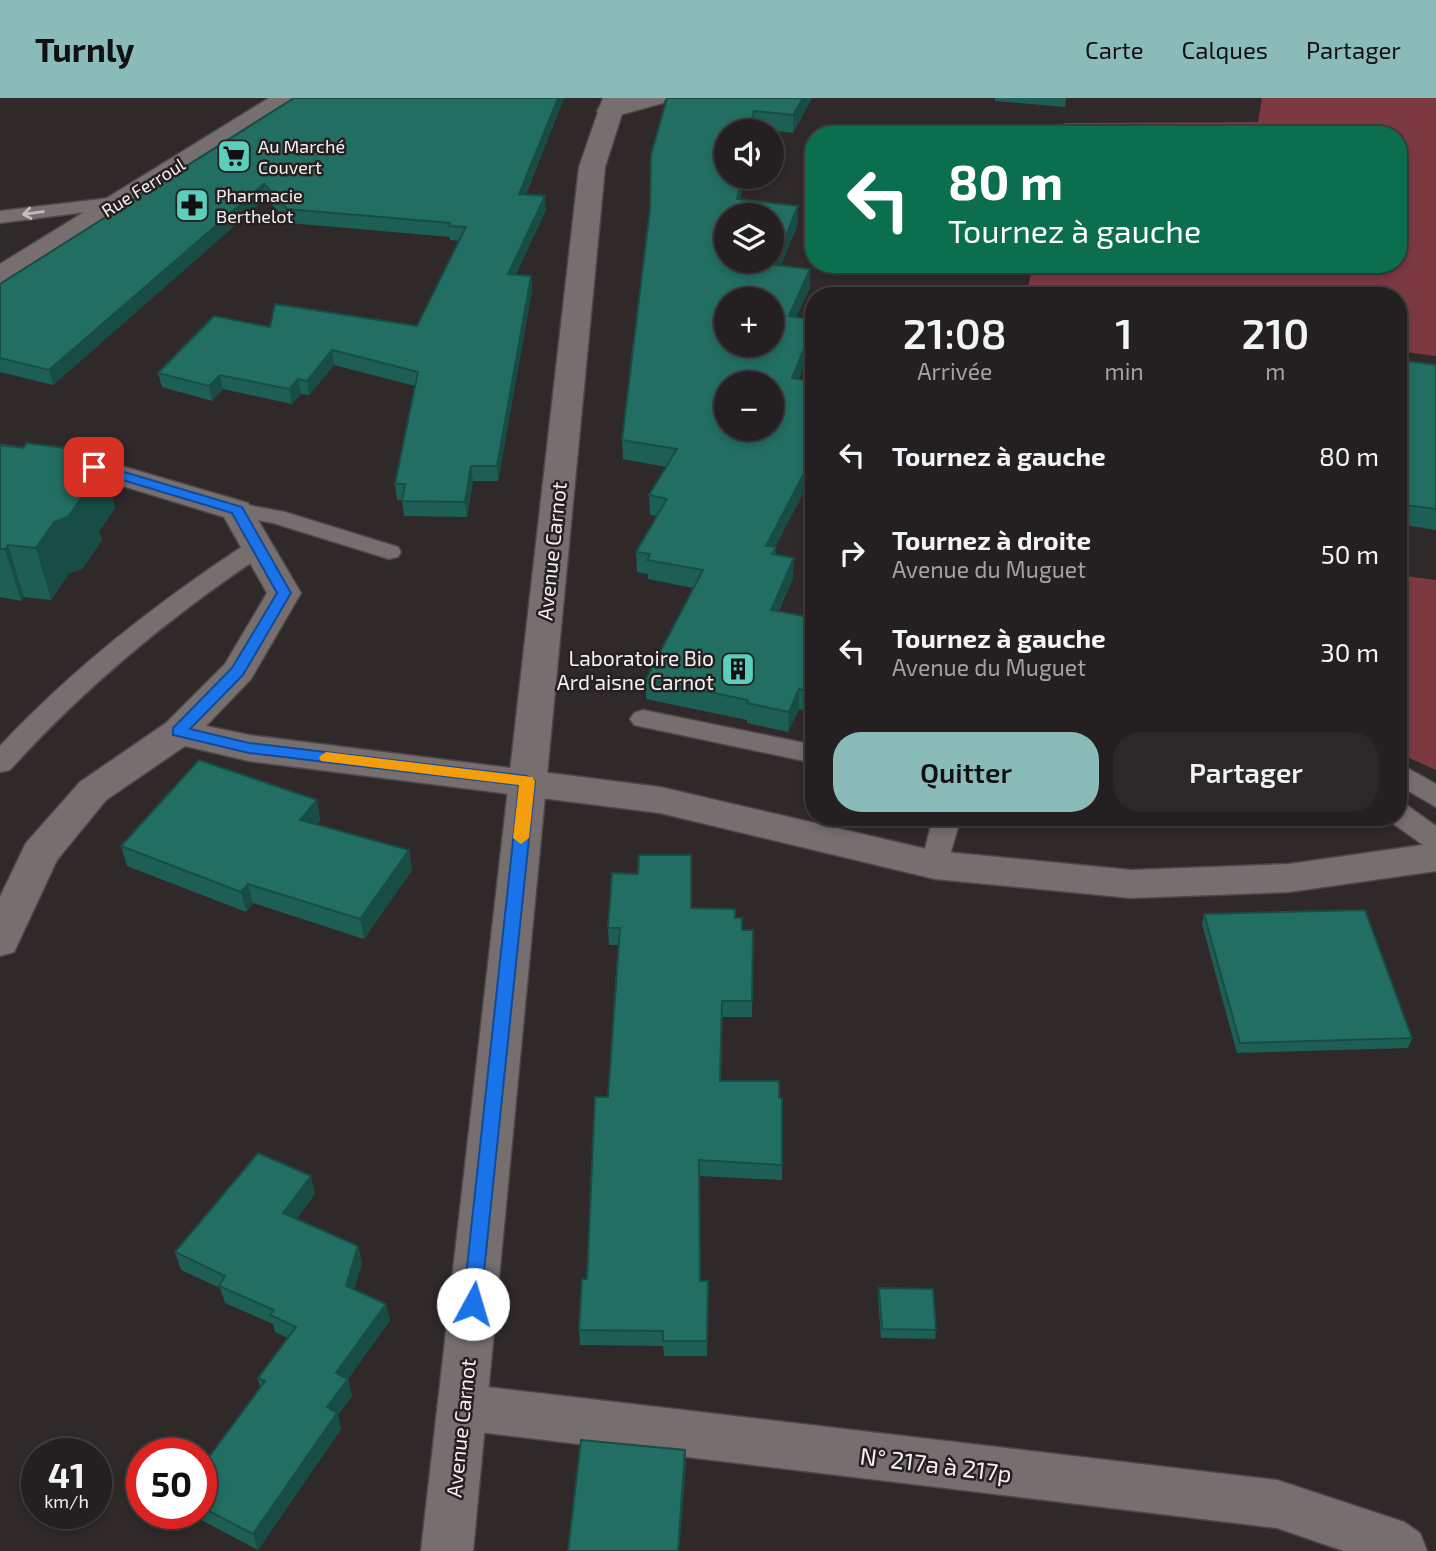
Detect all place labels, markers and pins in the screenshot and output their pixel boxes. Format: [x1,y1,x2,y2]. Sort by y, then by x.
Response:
place label: Au Marché Couvert [258,135,345,178]
supermarket icon: Au Marché Couvert [215,137,253,175]
place label: Pharmacie Berthelot [216,184,303,227]
pharmacy icon: Pharmacie Berthelot [173,186,211,224]
pin [64,437,124,497]
place label: Laboratoire Bio Ard'aisne Carnot [557,645,714,694]
building icon: Laboratoire Bio Ard'aisne Carnot [719,650,757,688]

